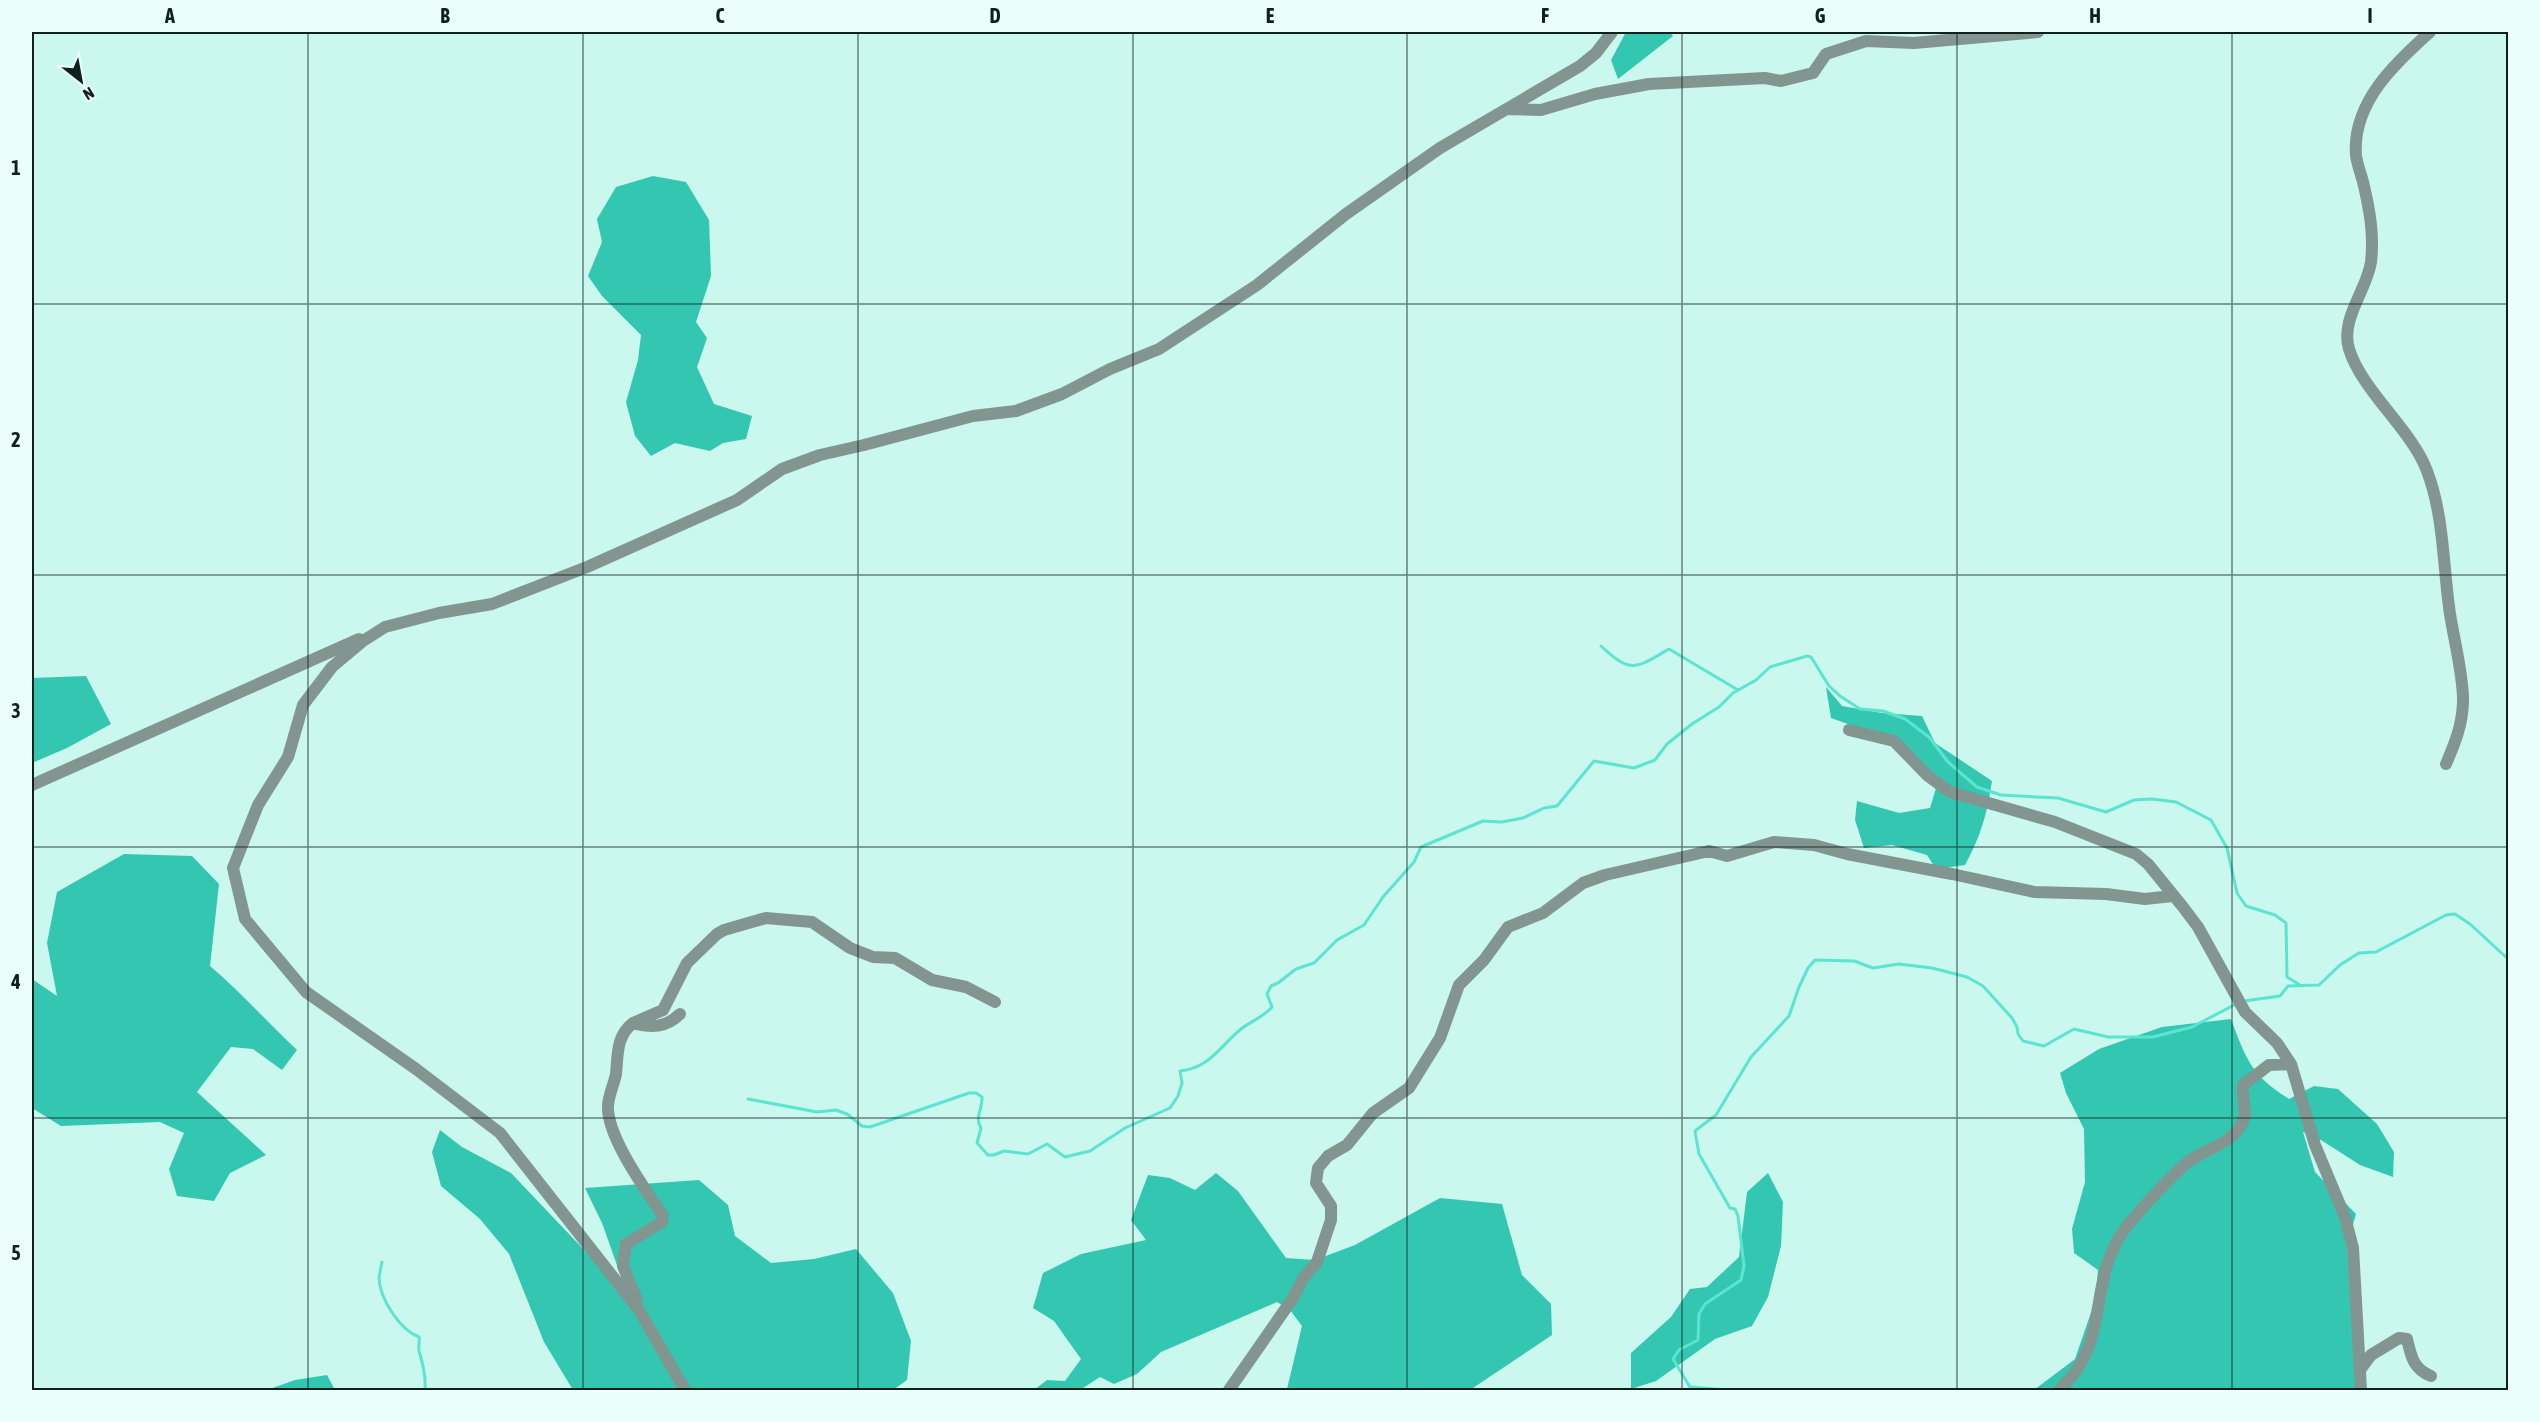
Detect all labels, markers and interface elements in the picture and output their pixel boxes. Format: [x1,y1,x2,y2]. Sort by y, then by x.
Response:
text: A [164,4,175,27]
text: B [440,4,450,27]
text: C [716,4,725,27]
text: D [989,4,1001,27]
text: E [1266,4,1275,27]
text: F [1541,4,1549,27]
text: G [1815,4,1826,27]
text: H [2089,4,2101,27]
text: I [2367,4,2373,27]
north arrow [51,51,111,111]
text: N [80,84,97,104]
text: 1 [11,156,21,179]
text: 2 [11,428,21,451]
text: 3 [11,699,21,722]
text: 4 [10,970,21,993]
text: 5 [11,1241,21,1264]

